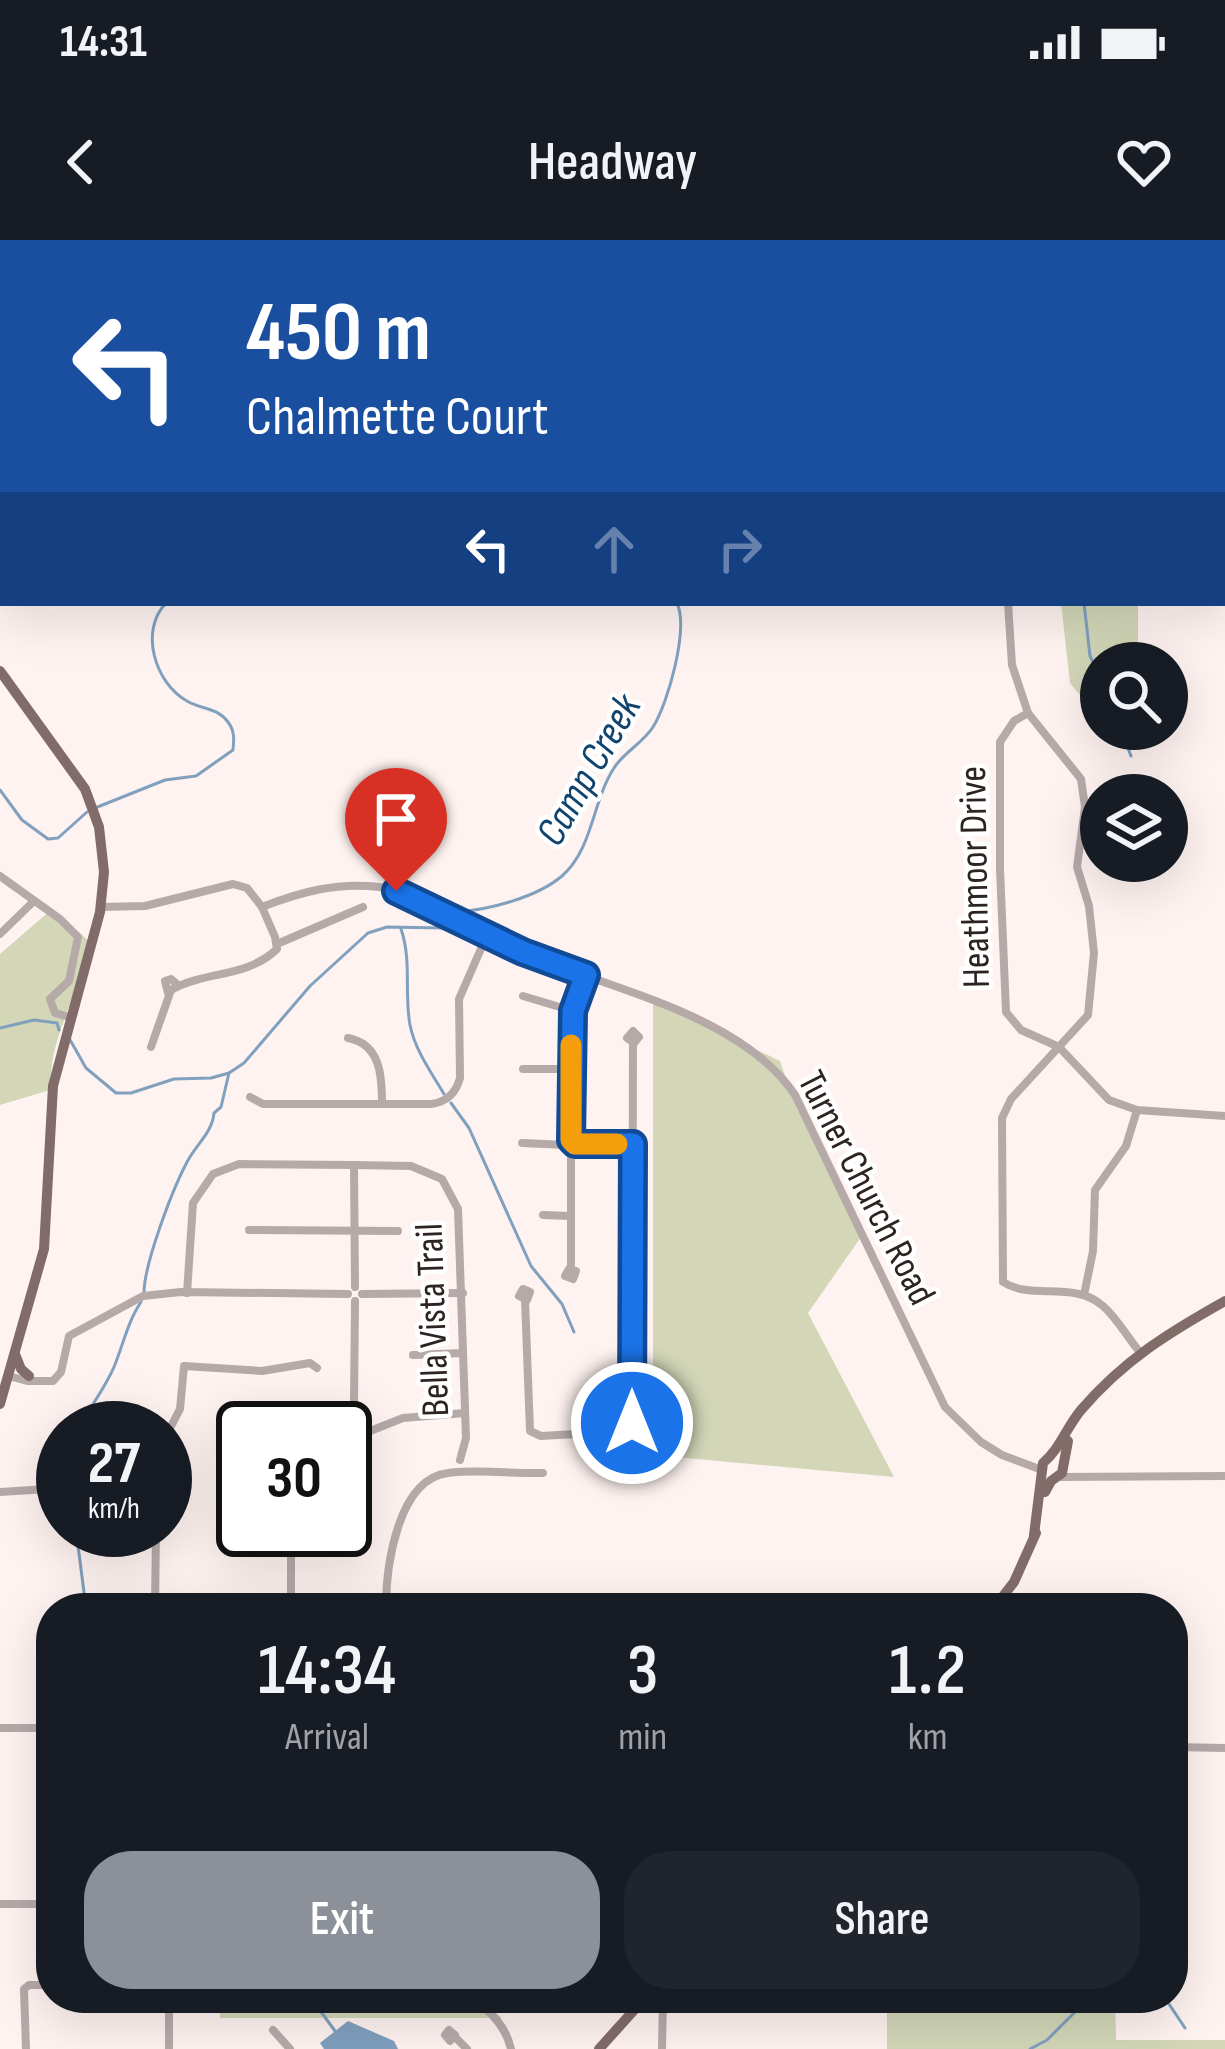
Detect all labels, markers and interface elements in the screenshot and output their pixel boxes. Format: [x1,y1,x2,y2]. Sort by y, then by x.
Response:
text: 14:31 [60,15,147,70]
icon: back [48,129,114,195]
icon: heart [1111,129,1177,195]
text: Headway [528,130,697,195]
text: 450 m [246,283,431,384]
icon: left [48,288,204,444]
text: Chalmette Court [246,385,548,450]
icon: left [455,516,521,582]
icon: ahead [581,516,647,582]
icon: right [707,516,773,582]
map controls [1080,642,1188,882]
button: search [1080,642,1188,750]
water label: Camp Creek [526,684,653,855]
street label: Heathmoor Drive [950,766,1001,988]
pin [345,768,447,891]
button: layers [1080,774,1188,882]
icon: arrive [363,786,429,852]
street label: Turner Church Road [787,1063,945,1313]
street label: Bella Vista Trail [407,1222,460,1417]
position arrow [569,1360,695,1486]
speed limit sign: 30 [216,1401,372,1557]
text: 27 [88,1428,140,1500]
text: km/h [88,1491,140,1527]
text: 14:34 [258,1628,396,1715]
text: 3 [627,1628,658,1715]
text: 1.2 [889,1628,966,1715]
text: Arrival [285,1714,369,1761]
text: min [618,1714,667,1761]
text: km [908,1714,948,1761]
button: Exit [84,1851,600,1989]
button: Share [624,1851,1140,1989]

